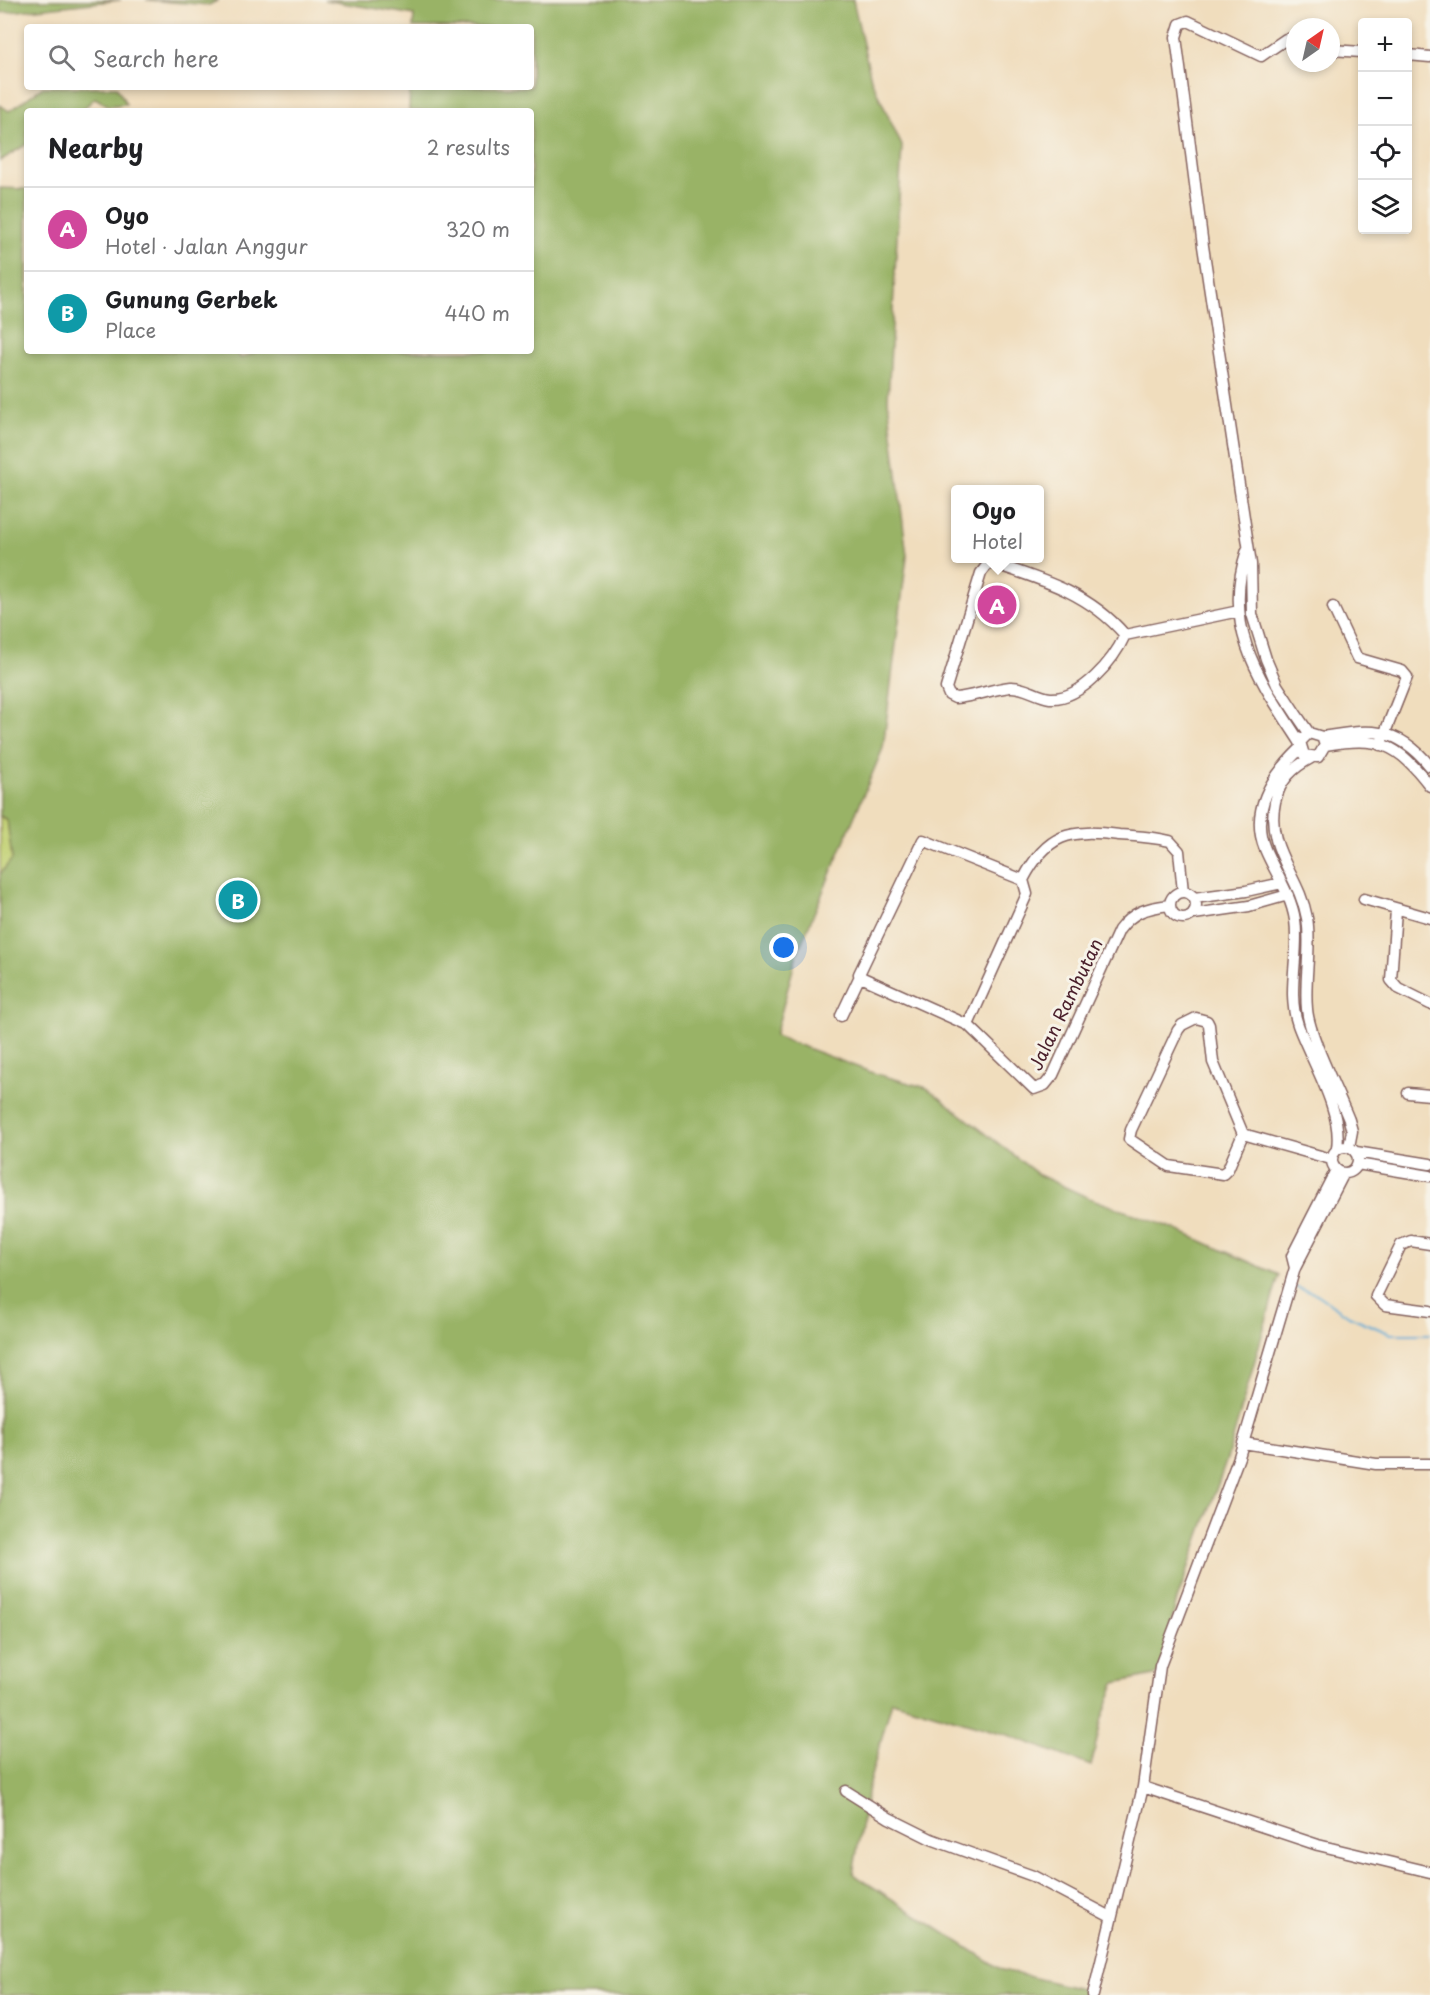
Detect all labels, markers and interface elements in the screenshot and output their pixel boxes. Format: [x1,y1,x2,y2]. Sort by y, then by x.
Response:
north arrow [1286,18,1340,72]
map controls [1358,18,1412,234]
button: + [1358,18,1412,72]
search box [24,24,534,90]
icon: search [45,41,78,74]
text: Search here [93,41,219,74]
button: − [1358,72,1412,126]
button: locate [1358,126,1412,180]
text: Nearby [48,128,143,167]
text: 2 results [427,132,510,162]
button: layers [1358,180,1412,234]
text: Oyo [105,198,149,231]
text: A [60,214,75,244]
text: 320 m [446,214,510,244]
text: Hotel · Jalan Anggur [105,231,308,261]
text: Gunung Gerbek [105,282,278,315]
text: B [61,298,74,328]
text: 440 m [445,298,510,328]
text: Place [105,315,156,345]
popup [951,485,1044,563]
text: Oyo [972,493,1016,526]
text: Hotel [972,526,1023,556]
pin: A [978,582,1016,628]
pin: B [218,878,258,922]
your location [769,933,798,962]
street label: Jalan Rambutan [1021,933,1109,1075]

